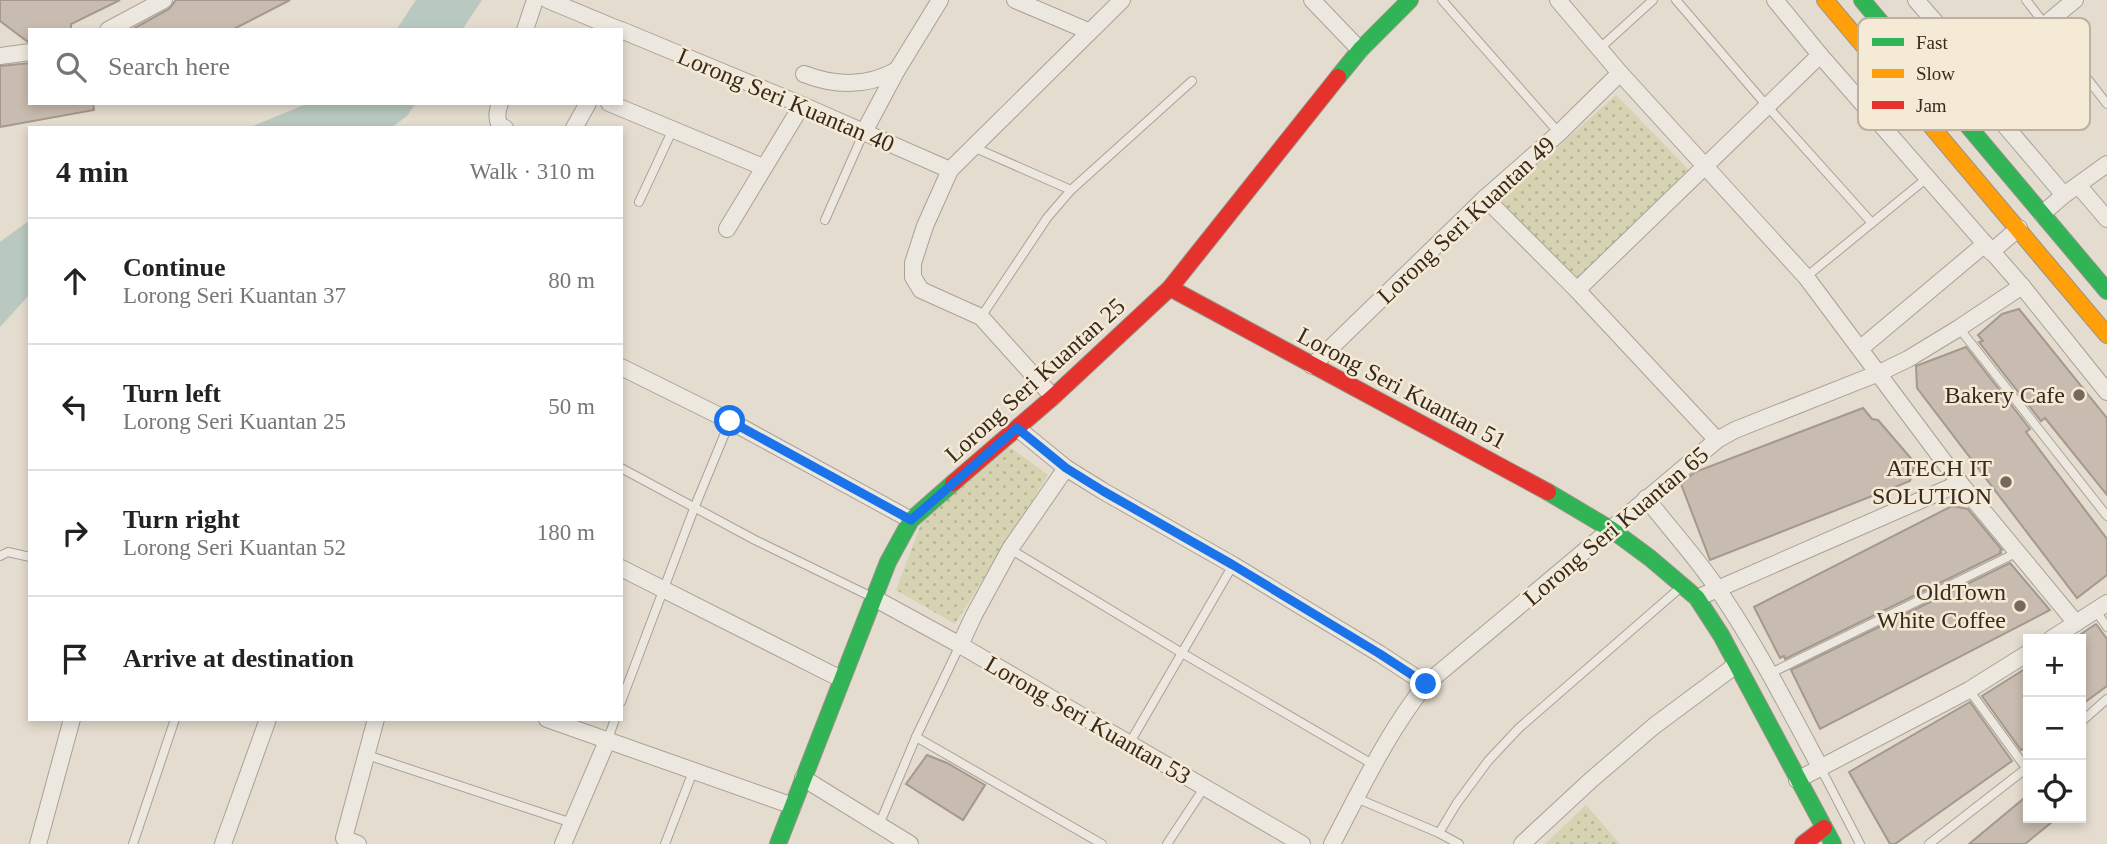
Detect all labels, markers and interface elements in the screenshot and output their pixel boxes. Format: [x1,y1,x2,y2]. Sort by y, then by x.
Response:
legend [1858,18,2090,130]
search box [28,28,623,105]
text: Fast [1916,32,1948,53]
street label: Lorong Seri Kuantan 40 [674,43,898,157]
icon: search [52,48,90,86]
text: Search here [108,52,230,81]
text: Slow [1916,63,1955,84]
text: Jam [1916,95,1947,116]
street label: Lorong Seri Kuantan 49 [1372,131,1560,309]
text: 4 min [56,155,129,188]
text: Walk · 310 m [470,159,595,184]
text: Continue [123,253,226,282]
icon: ahead [56,262,94,300]
text: 80 m [548,268,595,293]
text: Lorong Seri Kuantan 37 [123,283,346,308]
street label: Lorong Seri Kuantan 25 [940,293,1130,467]
street label: Lorong Seri Kuantan 51 [1293,322,1511,454]
text: Turn left [123,379,221,408]
place label: Bakery Cafe [1944,382,2065,408]
marker: Bakery Cafe [2071,387,2087,403]
icon: left [56,388,94,426]
text: 50 m [548,394,595,419]
route start [714,405,745,436]
text: Lorong Seri Kuantan 25 [123,409,346,434]
street label: Lorong Seri Kuantan 65 [1519,441,1713,611]
place label: ATECH IT SOLUTION [1872,455,1992,509]
marker: ATECH IT SOLUTION [1998,474,2014,490]
text: Turn right [123,505,240,534]
icon: right [56,514,94,552]
text: 180 m [537,520,595,545]
text: Lorong Seri Kuantan 52 [123,535,346,560]
place label: OldTown White Coffee [1876,579,2006,633]
marker: OldTown White Coffee [2012,598,2028,614]
map controls [2023,634,2086,823]
button: + [2023,634,2086,697]
icon: arrive [56,640,94,678]
text: Arrive at destination [123,644,354,673]
street label: Lorong Seri Kuantan 53 [981,651,1195,789]
route end [1410,668,1441,699]
button: − [2023,697,2086,760]
button: locate [2023,760,2086,823]

